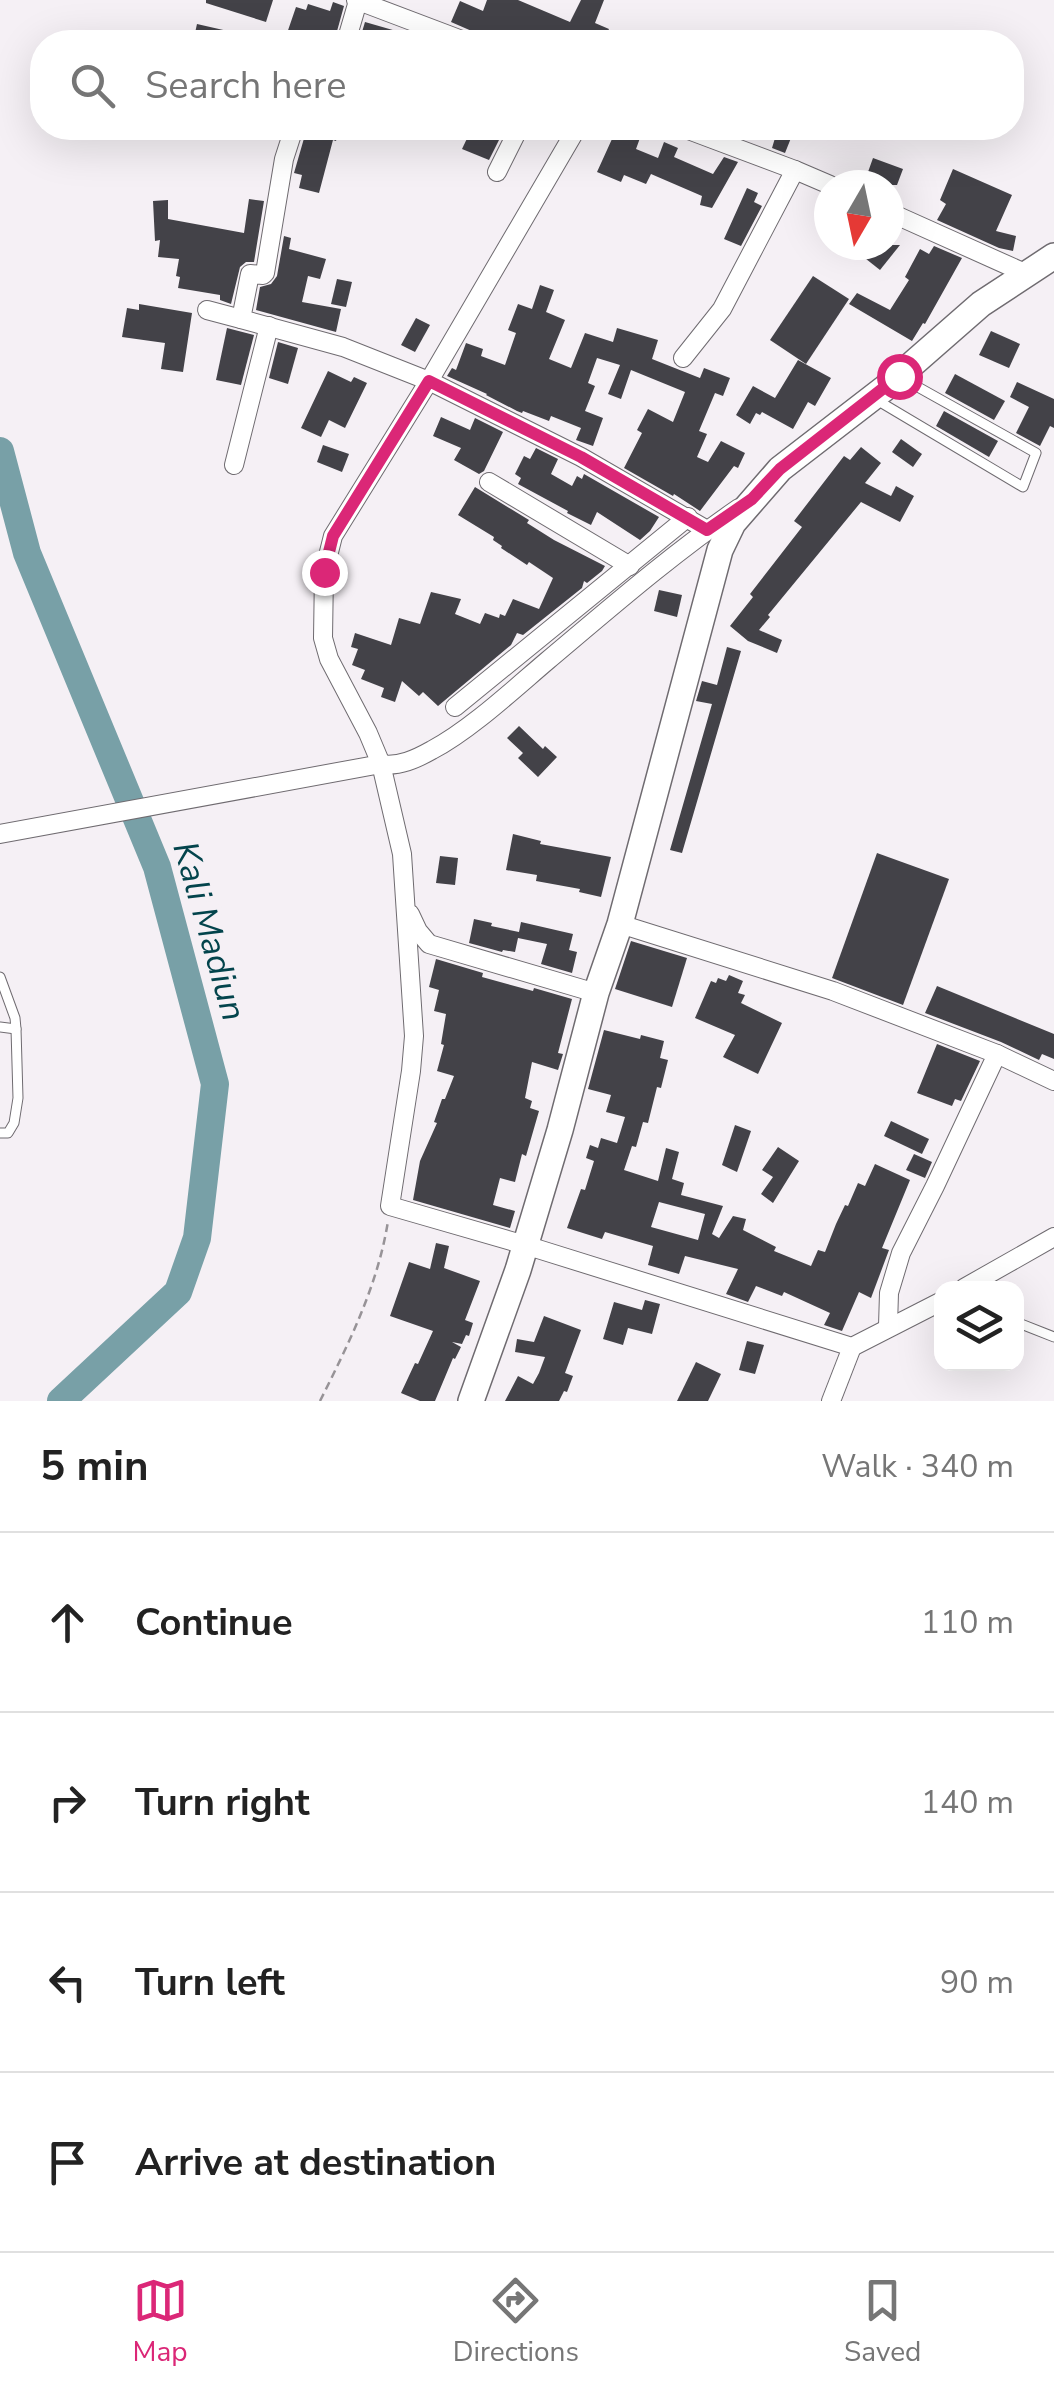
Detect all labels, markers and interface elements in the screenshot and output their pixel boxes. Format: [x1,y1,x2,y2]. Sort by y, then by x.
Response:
search box [30,30,1024,140]
icon: search [65,58,120,113]
text: Search here [145,60,346,111]
north arrow [814,170,904,260]
route start [877,354,923,400]
route end [302,550,348,596]
water label: Kali Madiun [162,836,258,1026]
map controls [934,1281,1024,1371]
button: layers [934,1281,1024,1371]
text: 5 min [40,1438,149,1495]
text: Walk · 340 m [821,1445,1014,1488]
icon: ahead [40,1595,95,1650]
text: Continue [135,1597,293,1648]
text: 110 m [921,1601,1014,1644]
icon: right [40,1775,95,1830]
text: Turn right [135,1777,310,1828]
text: 140 m [921,1781,1014,1824]
icon: left [40,1955,95,2010]
text: Turn left [135,1957,285,2008]
text: 90 m [940,1961,1014,2004]
icon: arrive [40,2135,95,2190]
text: Arrive at destination [135,2137,496,2188]
tab: Map [133,2273,188,2371]
tab: Directions [453,2273,579,2371]
tab: Saved [844,2273,921,2371]

